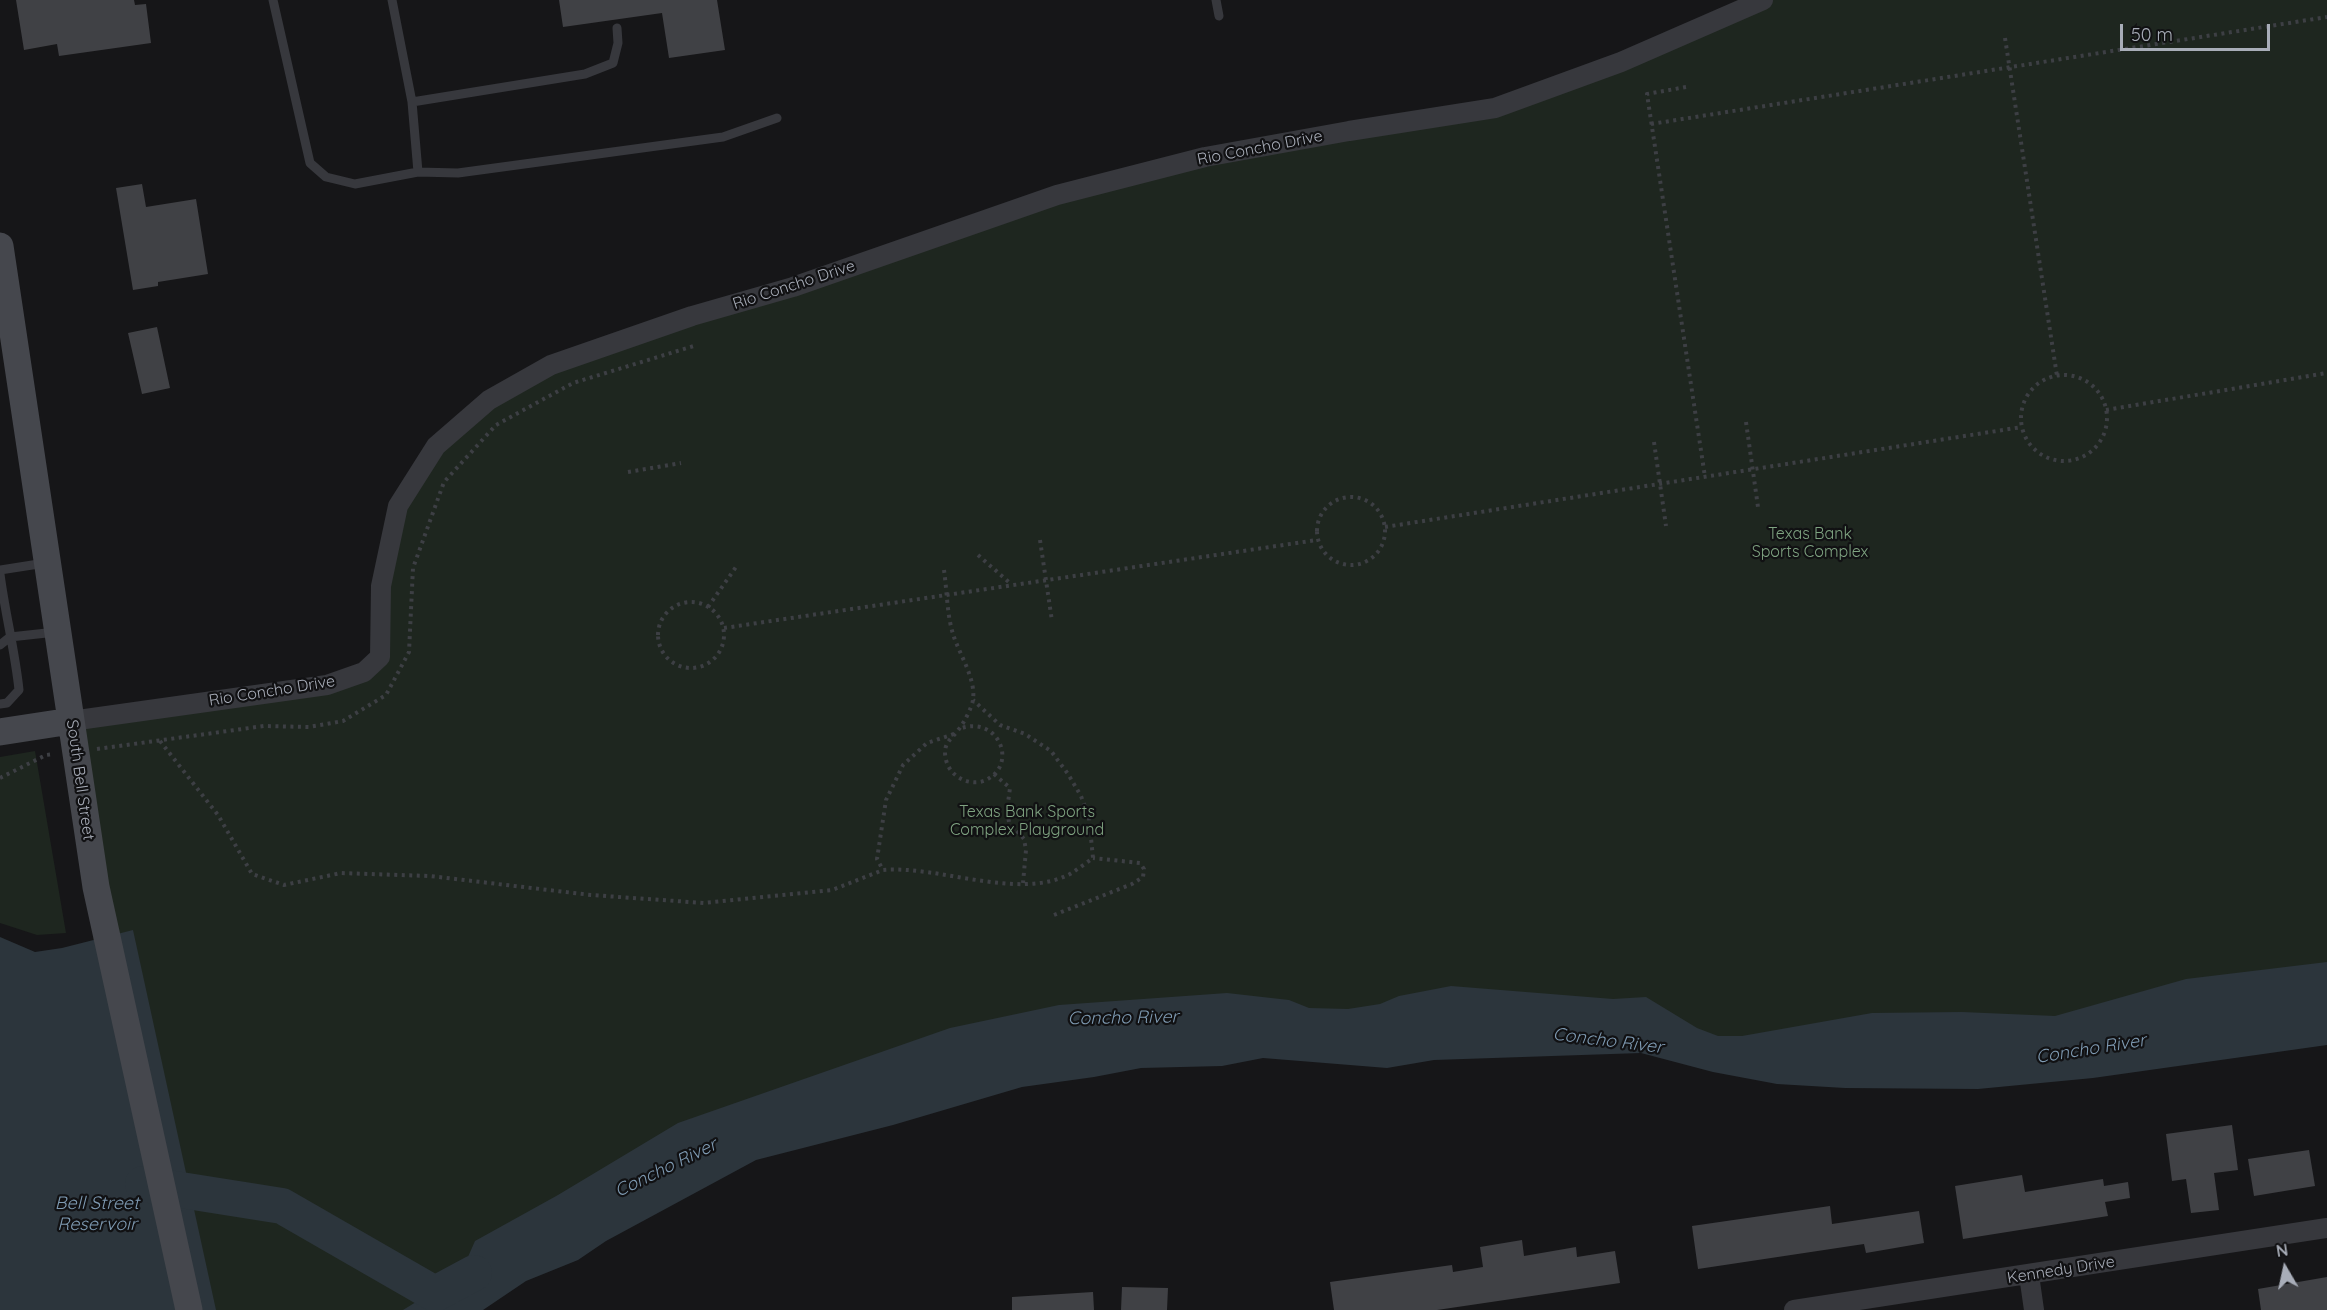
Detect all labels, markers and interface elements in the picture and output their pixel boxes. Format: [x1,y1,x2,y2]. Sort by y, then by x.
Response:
scale bar [2123,12,2273,50]
text: 50 m [2131,23,2173,46]
street label: Rio Concho Drive [1196,126,1324,170]
street label: Rio Concho Drive [730,256,858,314]
park label: Texas Bank Sports Complex [1752,524,1868,562]
street label: Rio Concho Drive [208,672,336,710]
street label: South Bell Street [62,718,98,842]
park label: Texas Bank Sports Complex Playground [950,802,1104,840]
water label: Concho River [1067,1006,1179,1030]
water label: Concho River [1552,1024,1664,1058]
water label: Concho River [2035,1030,2147,1068]
water label: Concho River [611,1134,721,1202]
water label: Bell Street Reservoir [55,1193,139,1236]
north arrow [2255,1238,2315,1298]
text: N [2275,1239,2290,1261]
street label: Kennedy Drive [2006,1252,2116,1288]

